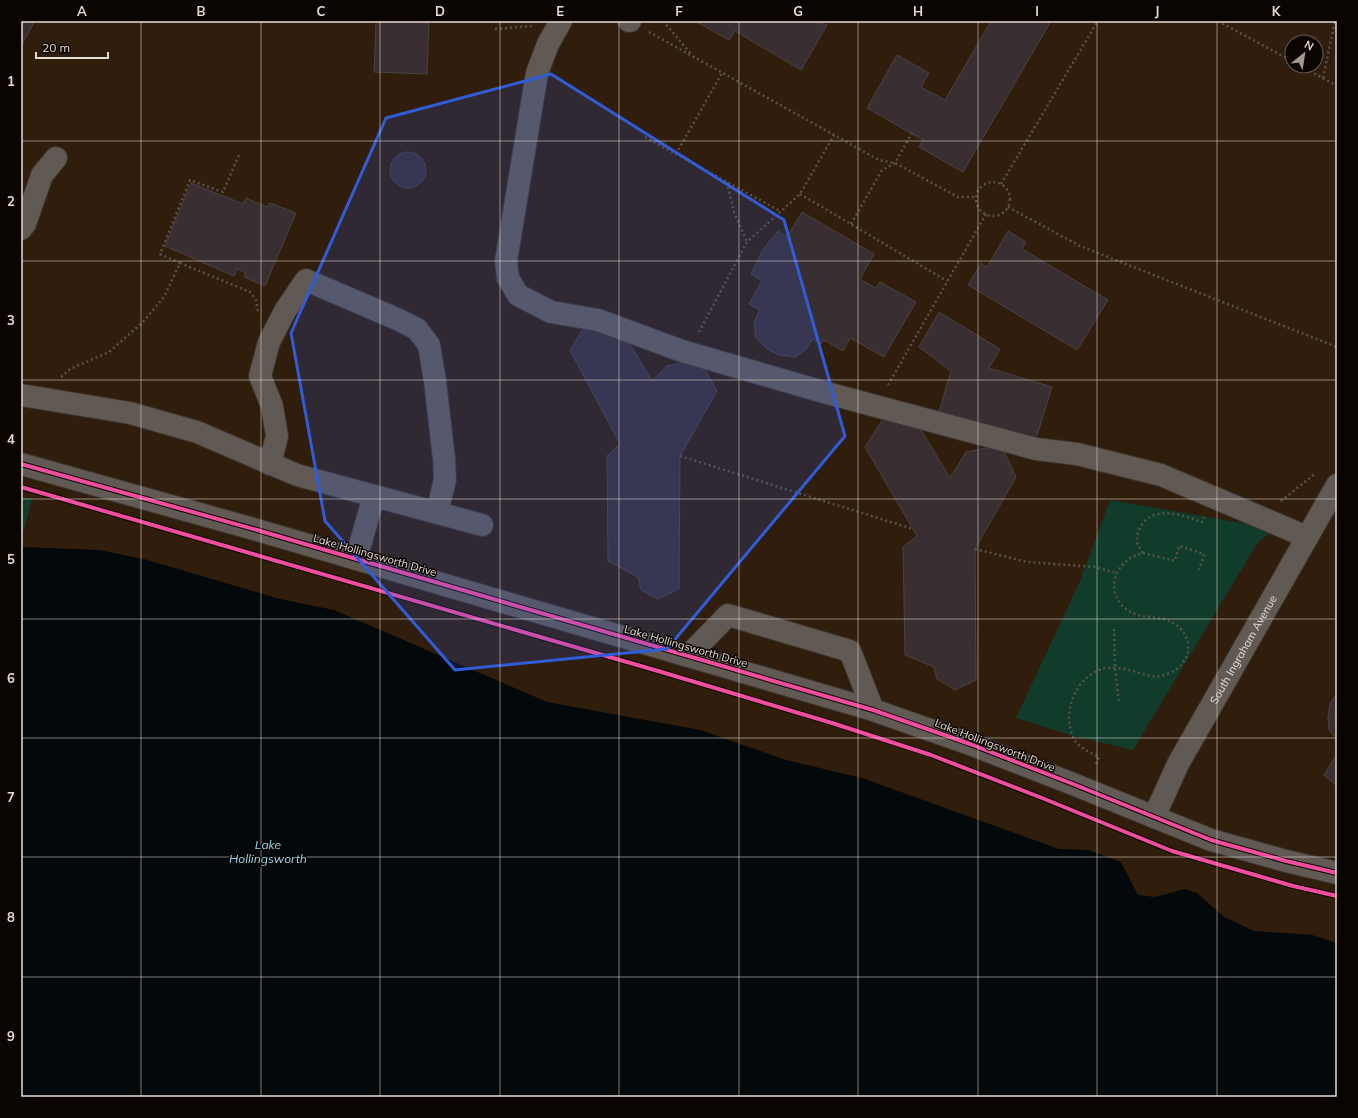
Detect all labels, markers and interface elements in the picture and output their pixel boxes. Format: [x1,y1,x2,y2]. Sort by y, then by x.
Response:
text: A [77,3,87,19]
text: B [197,3,206,19]
text: C [317,3,326,19]
text: D [435,3,445,19]
text: E [556,3,564,19]
text: F [675,3,683,19]
text: G [793,3,803,19]
text: H [913,3,923,19]
text: I [1035,3,1039,19]
text: J [1155,3,1159,19]
text: K [1272,3,1282,19]
scale bar [36,34,108,60]
north arrow [1284,34,1324,74]
text: N [1302,37,1316,53]
text: 20 m [42,40,70,55]
text: 1 [7,73,15,89]
text: 2 [7,193,15,209]
text: 3 [7,312,15,328]
text: 4 [7,431,15,447]
street label: Lake Hollingsworth Drive [312,531,438,579]
text: 5 [7,551,15,567]
street label: South Ingraham Avenue [1207,592,1280,706]
street label: Lake Hollingsworth Drive [623,622,749,670]
text: 6 [7,670,15,686]
street label: Lake Hollingsworth Drive [933,716,1057,774]
text: 7 [7,789,15,805]
water label: Lake Hollingsworth [229,837,307,866]
text: 8 [7,909,15,925]
text: 9 [7,1028,15,1044]

